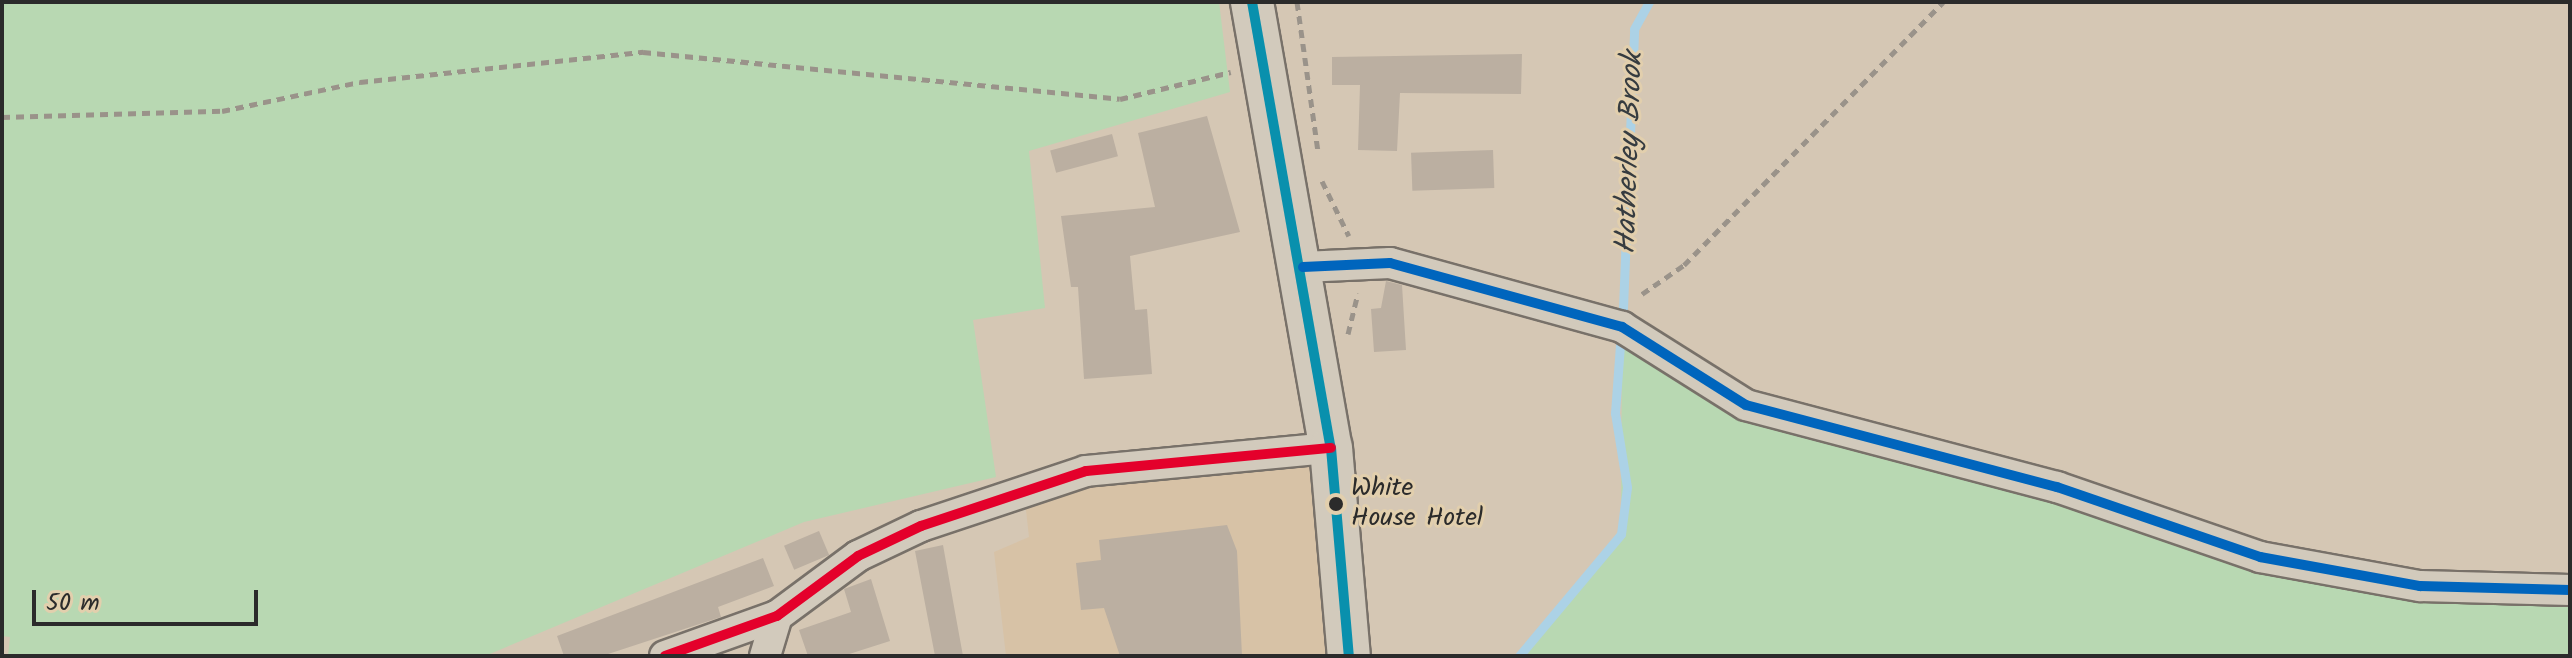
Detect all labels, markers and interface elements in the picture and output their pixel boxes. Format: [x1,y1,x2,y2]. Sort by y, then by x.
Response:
water label: Hatherley Brook [1608,51,1652,255]
place label: White House Hotel [1351,473,1483,534]
marker: White House Hotel [1328,496,1344,512]
scale bar [36,574,262,624]
text: 50 m [46,584,100,623]

